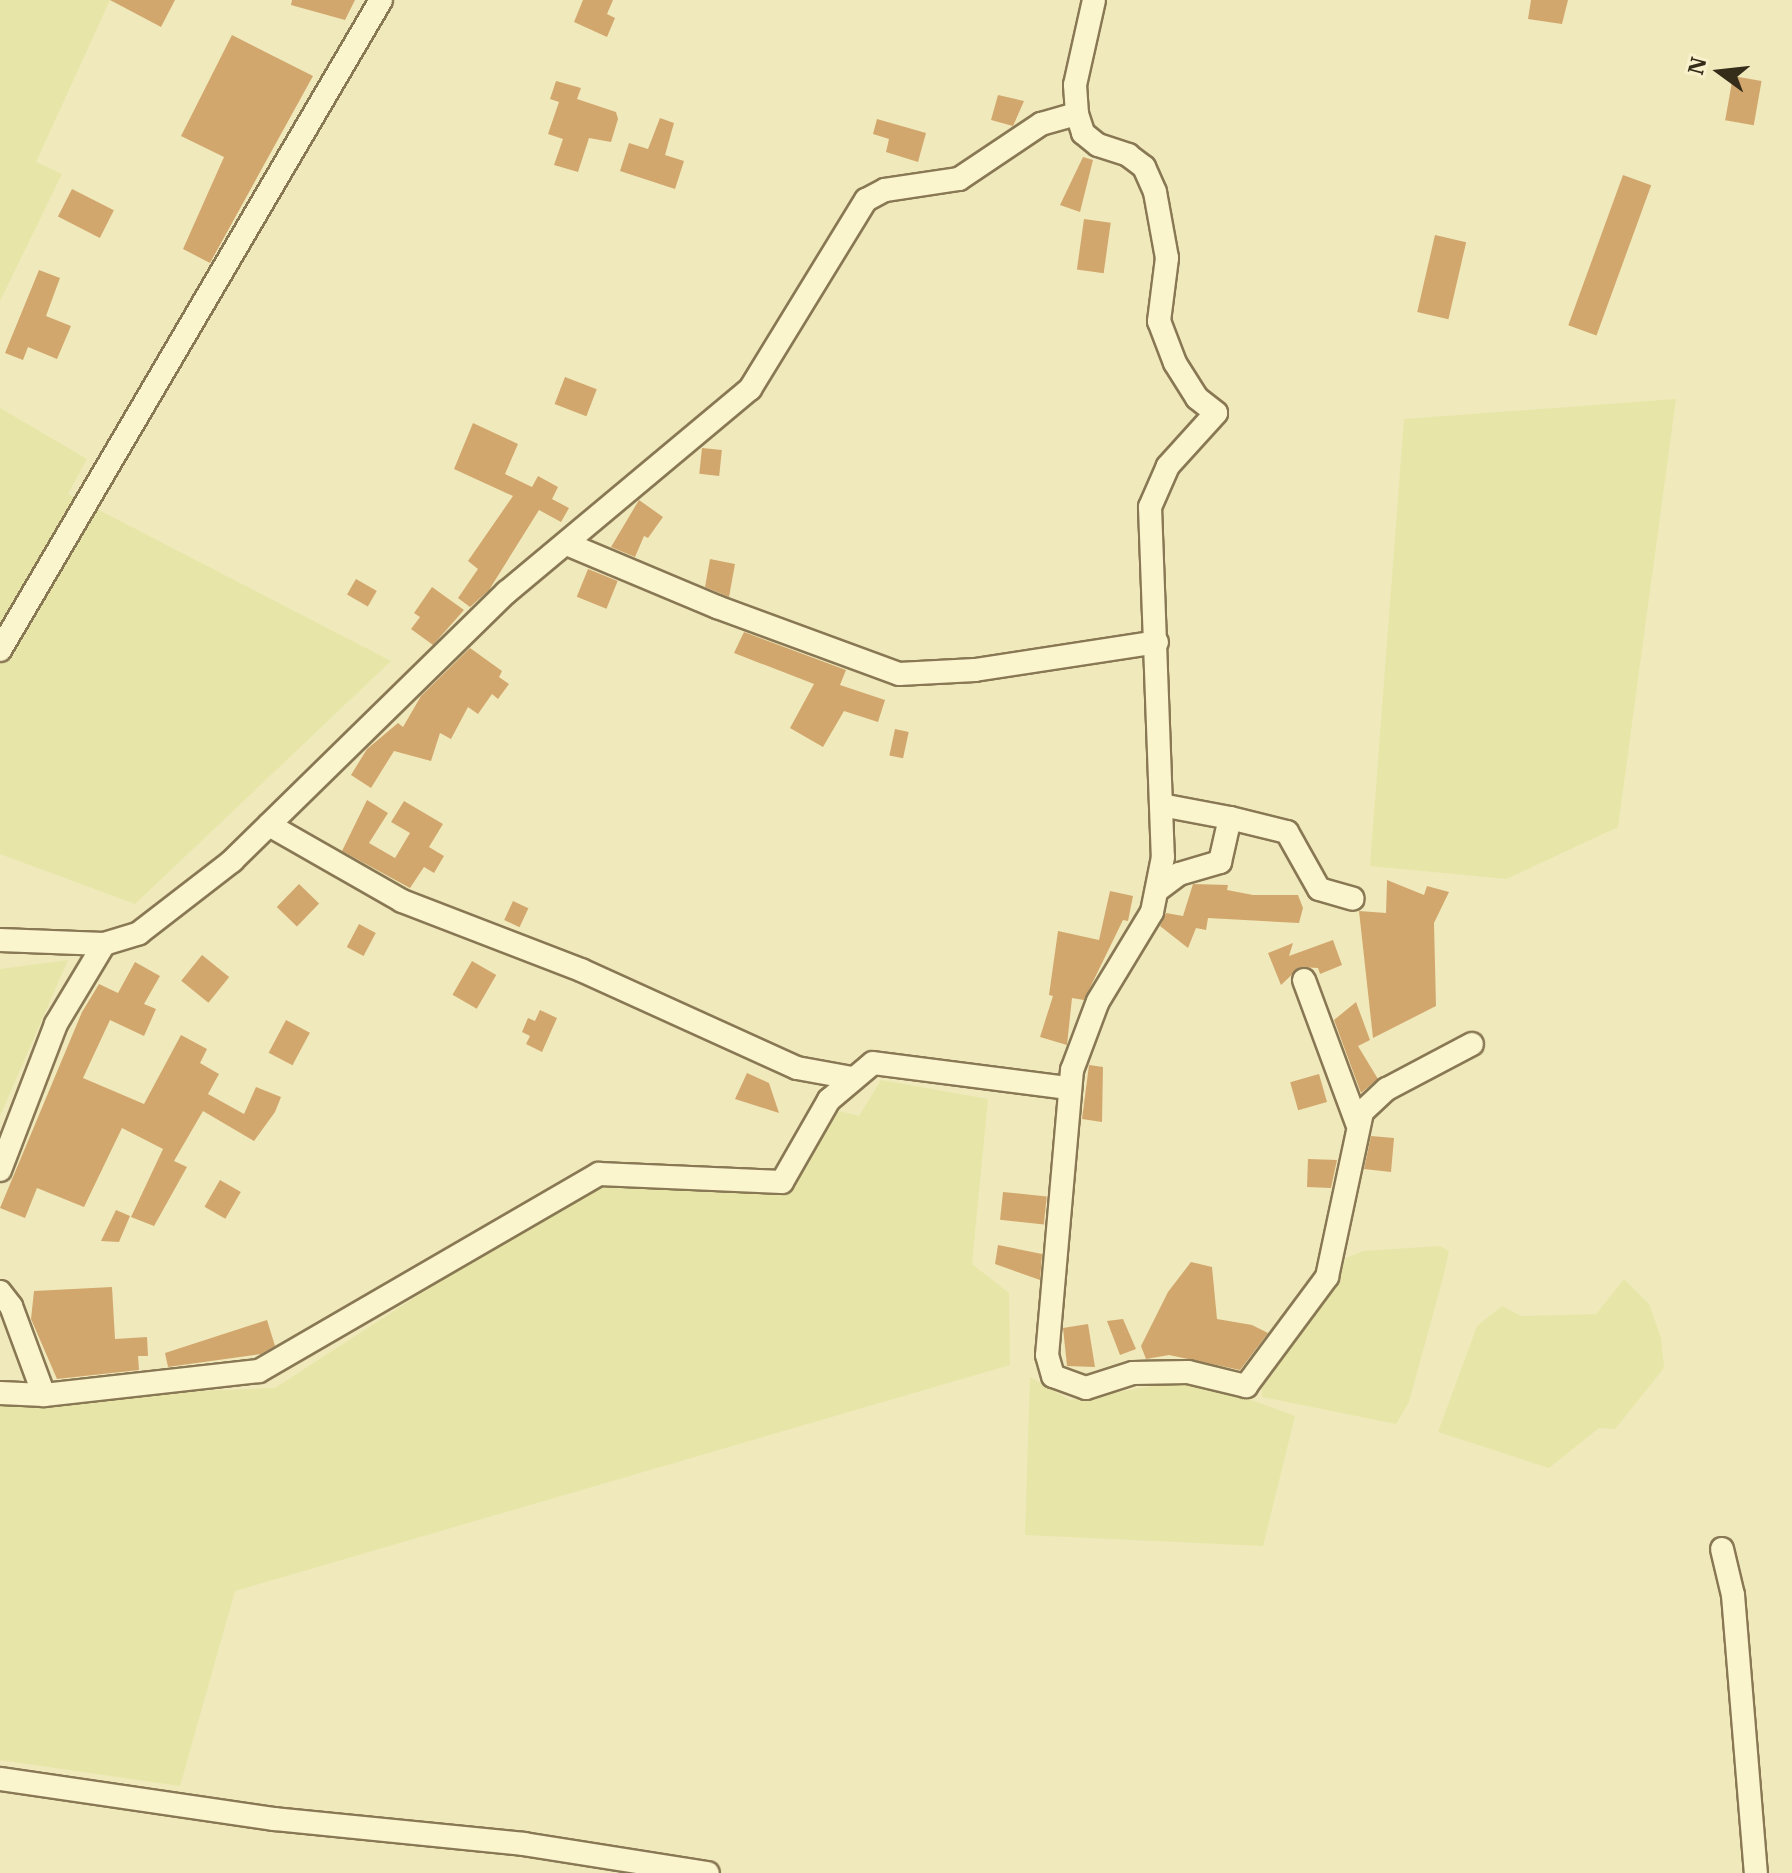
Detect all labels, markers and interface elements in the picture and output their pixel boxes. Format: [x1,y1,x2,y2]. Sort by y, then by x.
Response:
north arrow [1680,32,1760,112]
text: N [1680,53,1713,78]

